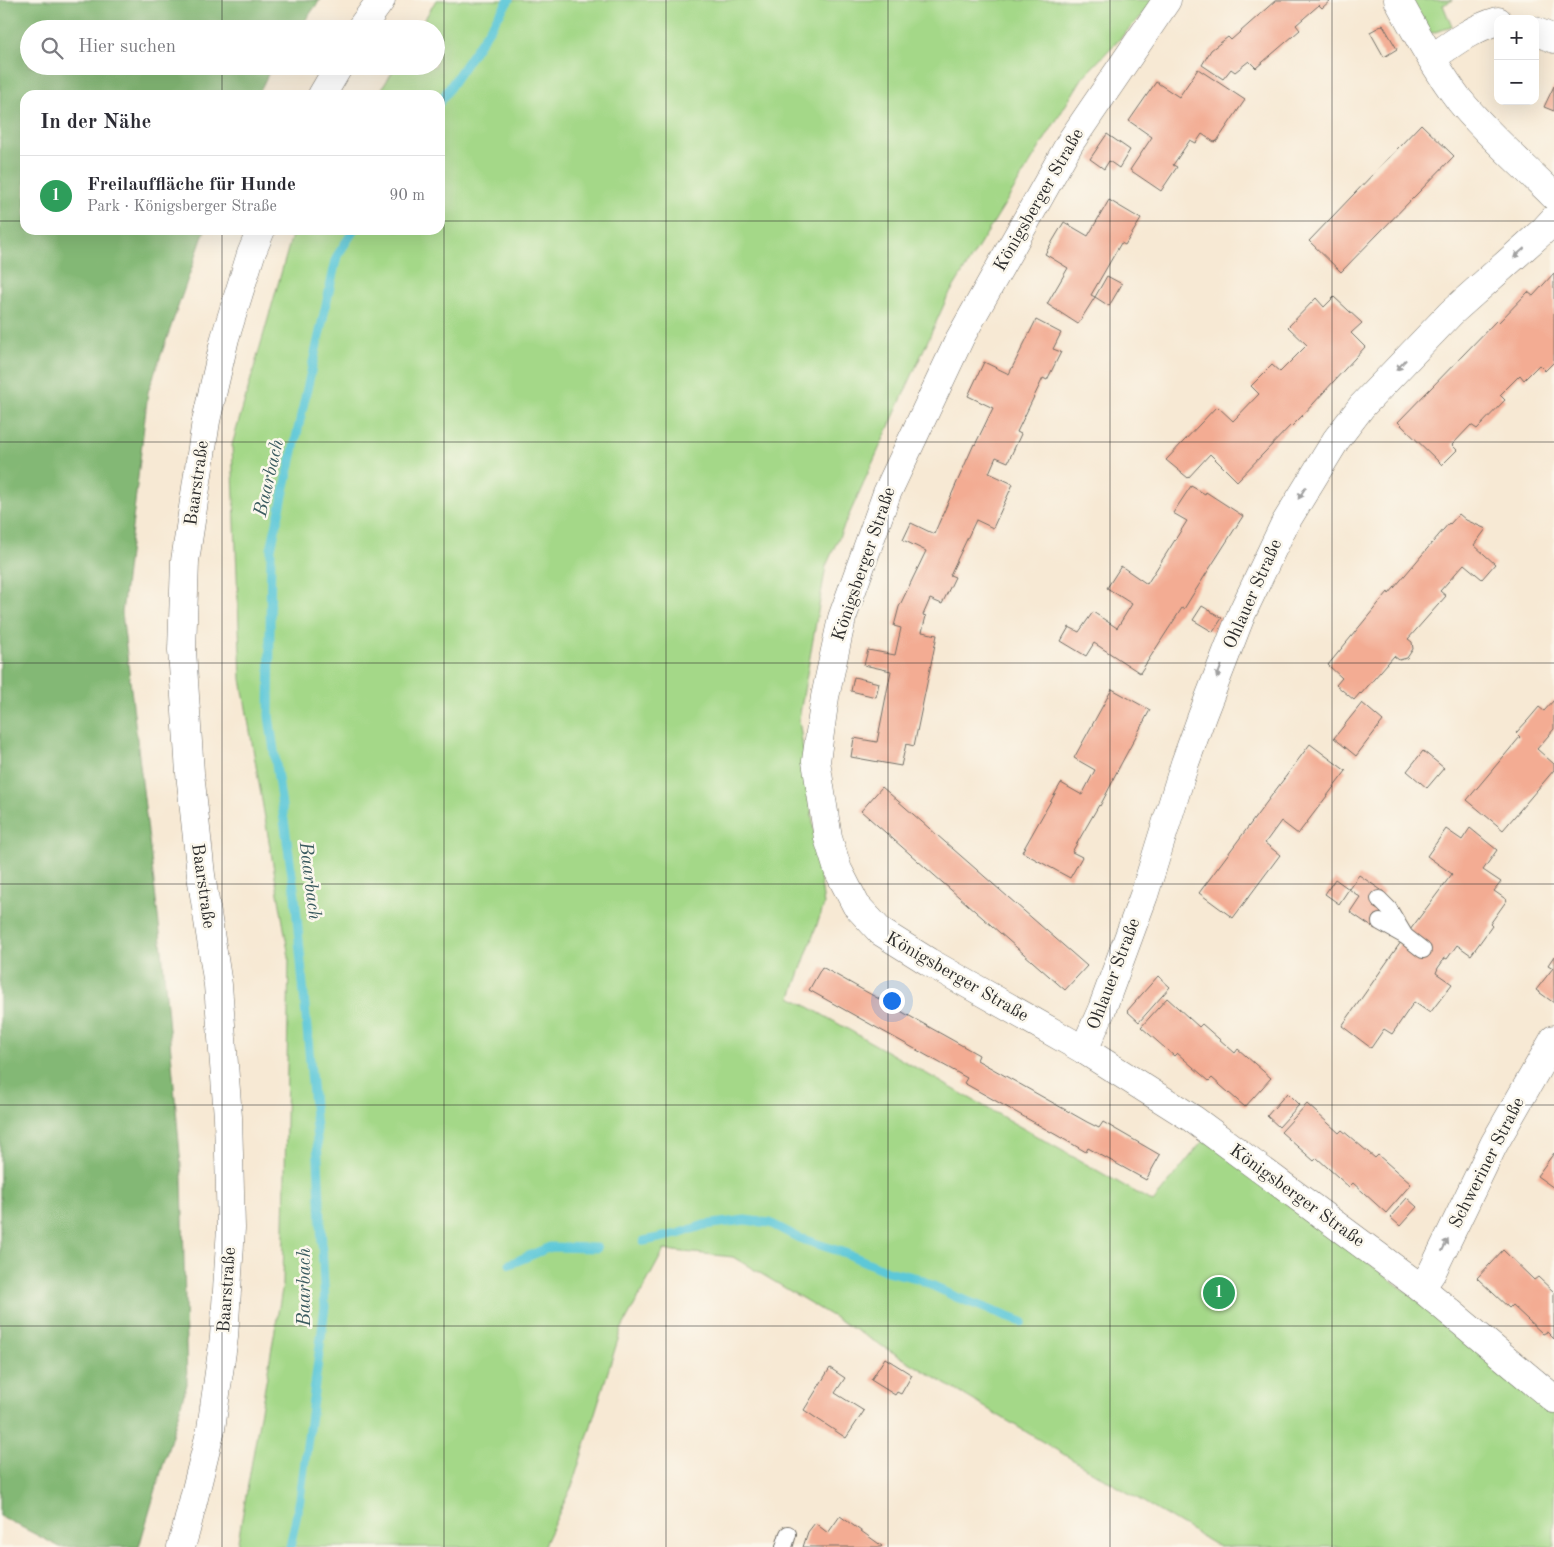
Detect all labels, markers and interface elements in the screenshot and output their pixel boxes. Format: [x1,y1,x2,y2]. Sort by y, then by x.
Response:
map controls [1494,15,1539,105]
button: + [1494,15,1539,60]
search box [20,20,445,75]
icon: search [38,34,66,62]
text: Hier suchen [78,38,176,57]
button: − [1494,60,1539,105]
text: In der Nähe [40,112,151,133]
street label: Königsberger Straße [991,126,1087,274]
text: Freilauffläche für Hunde [87,176,296,195]
text: 1 [51,188,61,204]
text: 90 m [389,188,425,204]
text: Park · Königsberger Straße [87,199,277,215]
one-way arrow [1513,247,1525,259]
one-way arrow [1395,359,1407,371]
water label: Baarbach [252,437,288,519]
street label: Baarstraße [182,439,212,527]
street label: Königsberger Straße [829,485,899,643]
one-way arrow [1298,487,1307,500]
street label: Ohlauer Straße [1221,536,1285,652]
one-way arrow [1215,665,1223,680]
water label: Baarbach [295,840,323,921]
street label: Baarstraße [188,842,218,930]
street label: Ohlauer Straße [1084,916,1144,1032]
street label: Königsberger Straße [883,929,1031,1025]
your location [879,988,905,1014]
street label: Schweriner Straße [1446,1095,1528,1231]
street label: Königsberger Straße [1226,1141,1368,1251]
one-way arrow [1441,1238,1449,1252]
street label: Baarstraße [215,1247,239,1333]
water label: Baarbach [296,1247,315,1327]
pin: 1 [1203,1274,1235,1312]

